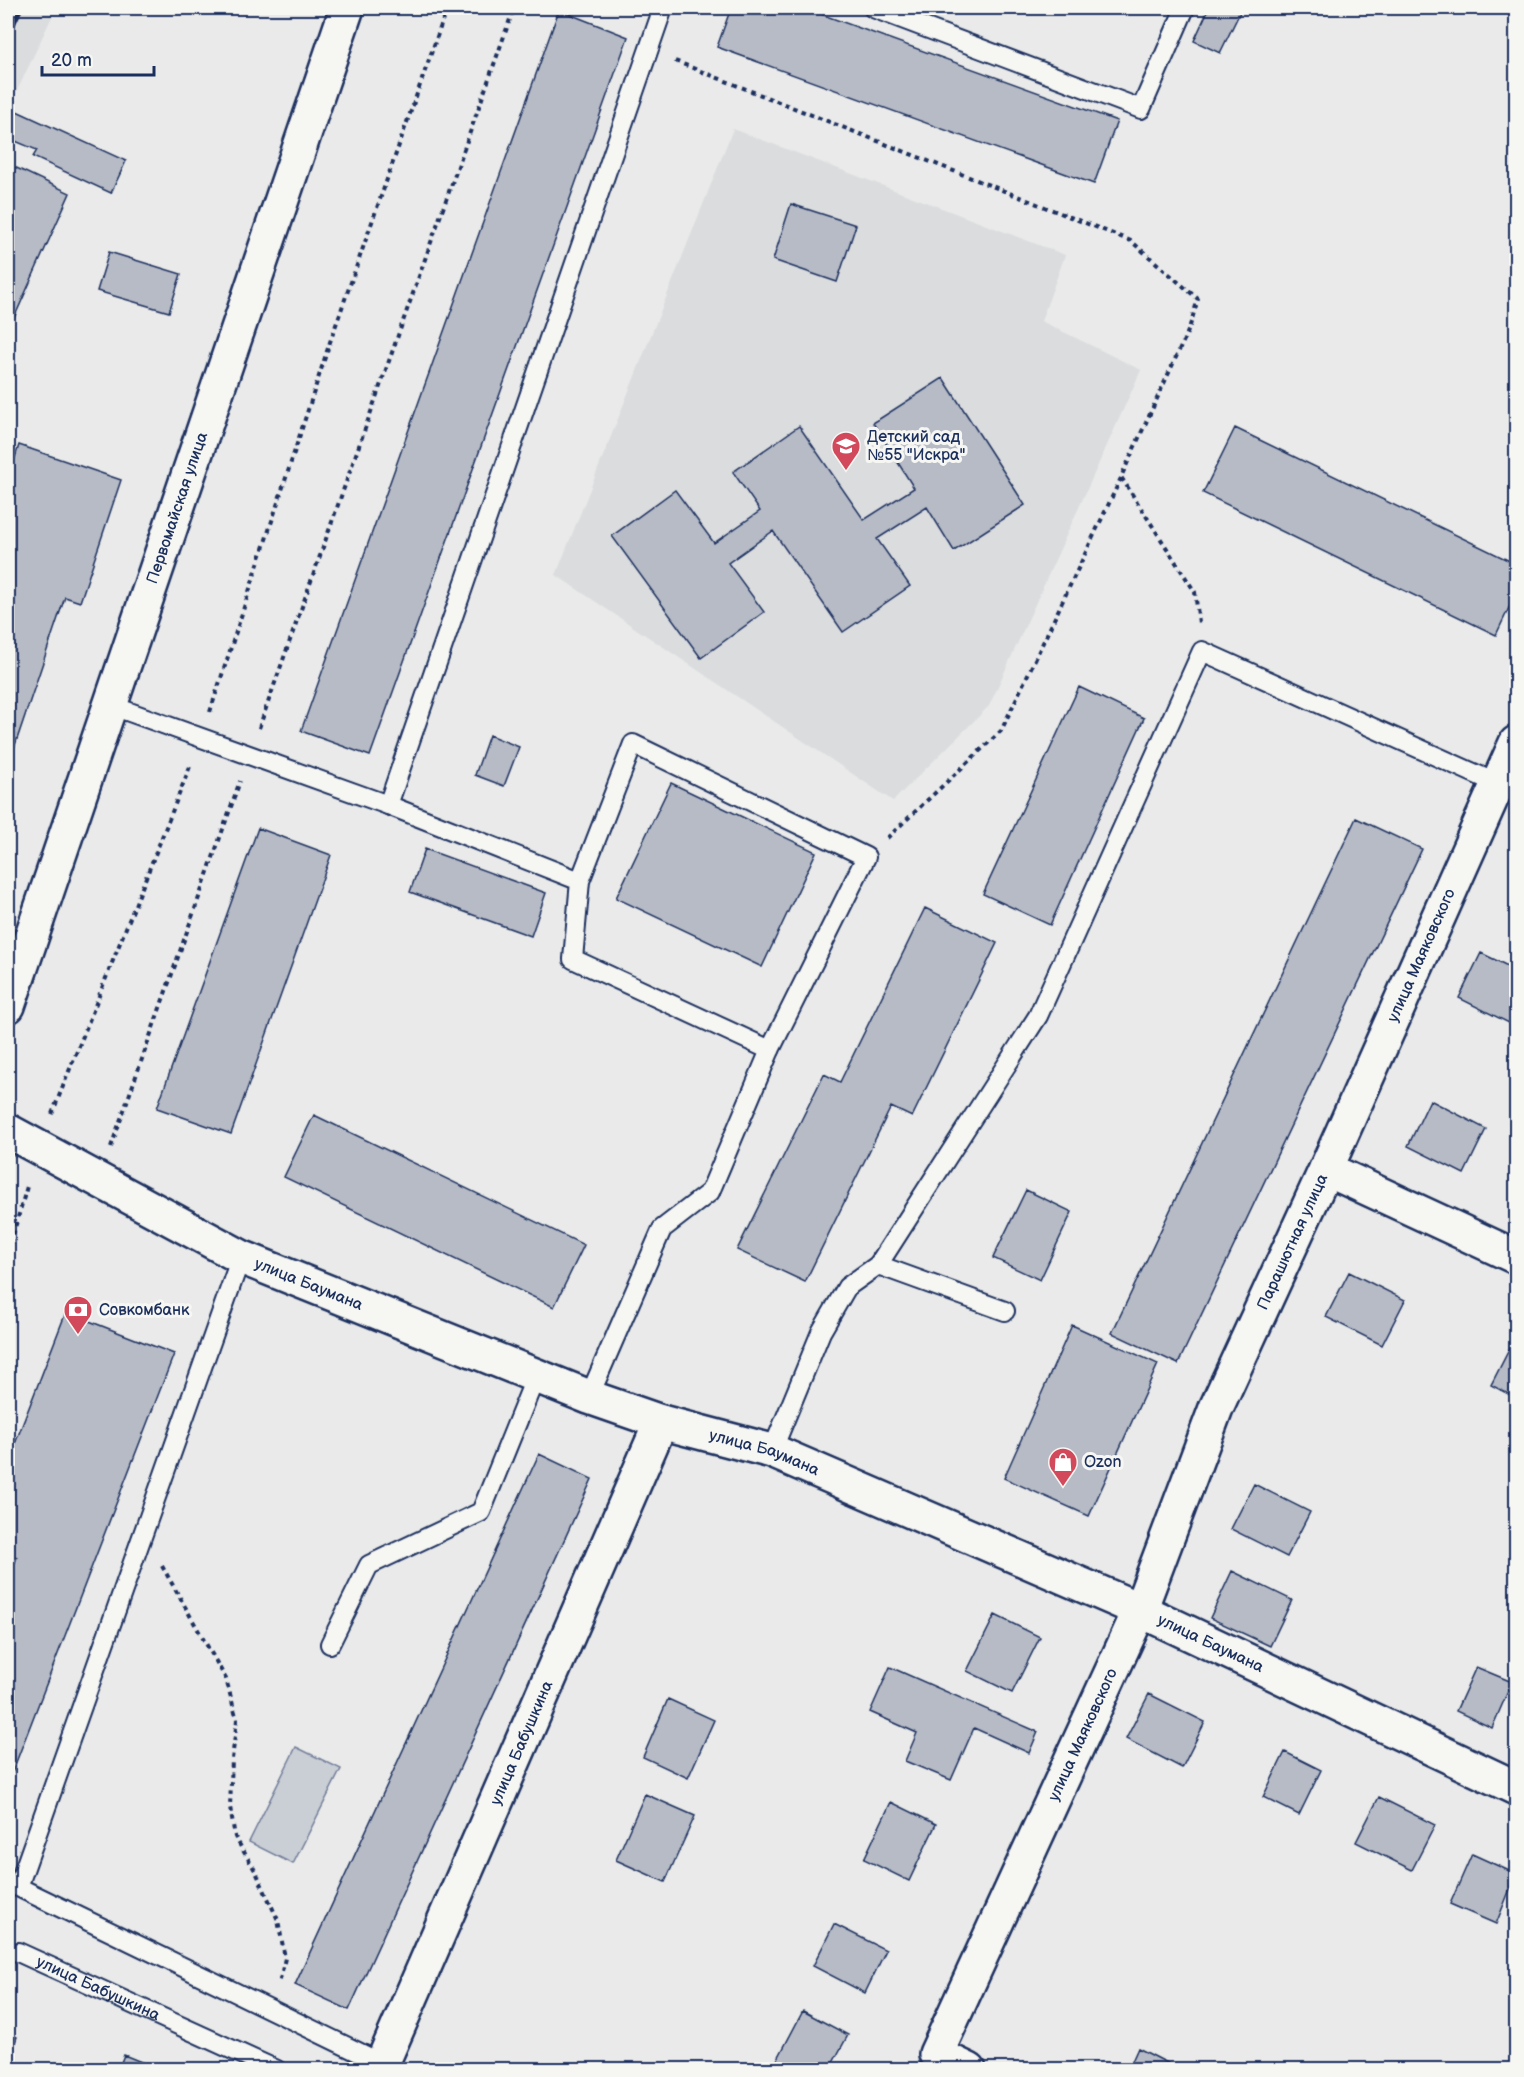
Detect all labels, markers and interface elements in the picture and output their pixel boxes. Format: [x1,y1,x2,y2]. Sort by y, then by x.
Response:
scale bar [42,39,154,77]
text: 20 m [51,50,92,71]
place label: Детский сад №55 "Искра" [867,428,965,465]
street label: Первомайская улица [143,429,212,586]
school or university icon: Детский сад №55 "Искра" [830,430,862,472]
street label: улица Маяковского [1383,886,1459,1025]
street label: Парашютная улица [1253,1170,1332,1313]
street label: улица Баумана [252,1254,366,1315]
bank icon: Совкомбанк [62,1294,94,1336]
place label: Совкомбанк [99,1301,190,1320]
street label: улица Баумана [707,1426,823,1480]
shop icon: Ozon [1047,1446,1079,1488]
place label: Ozon [1084,1453,1122,1472]
street label: улица Баумана [1155,1610,1267,1677]
street label: улица Маяковского [1044,1665,1121,1804]
street label: улица Бабушкина [486,1677,557,1808]
street label: улица Бабушкина [33,1952,163,2025]

